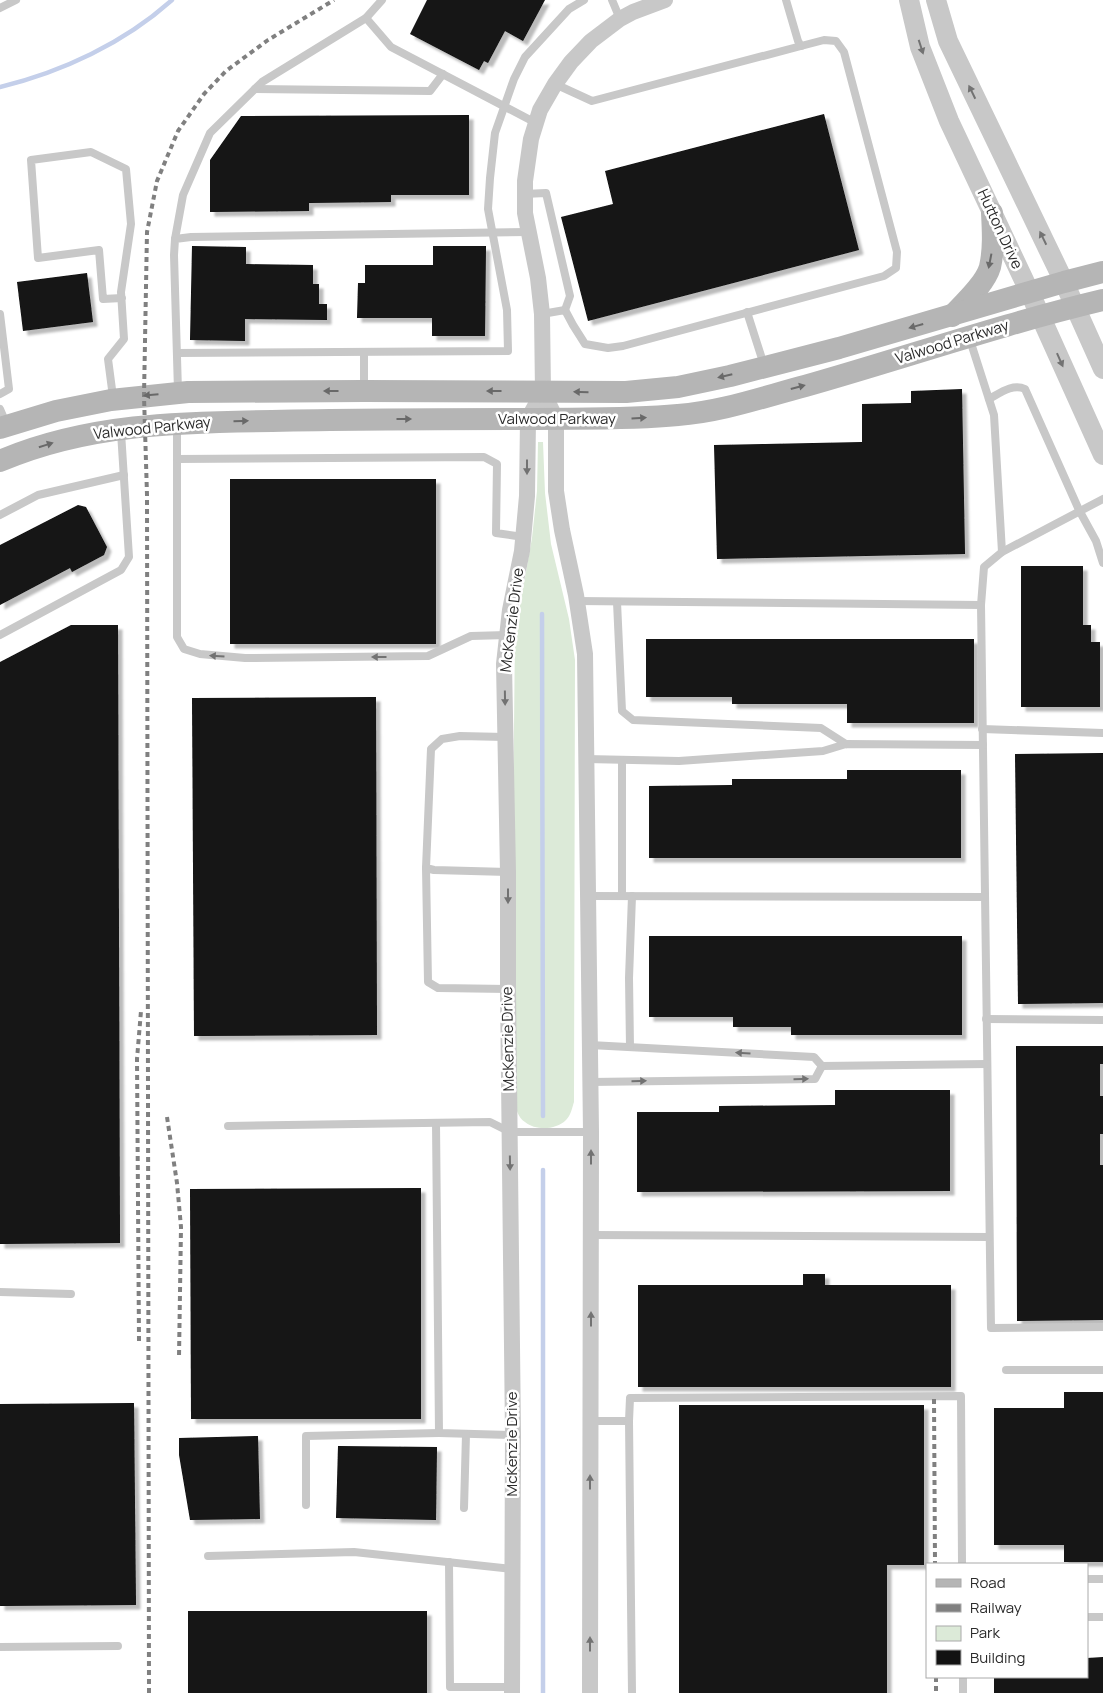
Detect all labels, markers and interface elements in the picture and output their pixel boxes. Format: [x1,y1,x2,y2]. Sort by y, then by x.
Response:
one-way arrow [917,40,925,55]
one-way arrow [968,85,976,99]
street label: Hutton Drive [973,185,1028,272]
one-way arrow [1038,231,1046,245]
one-way arrow [986,254,994,270]
street label: Valwood Parkway [892,314,1011,369]
one-way arrow [909,322,924,330]
one-way arrow [1057,353,1065,367]
one-way arrow [717,373,733,381]
one-way arrow [791,383,806,391]
one-way arrow [323,387,339,395]
one-way arrow [486,387,502,395]
one-way arrow [573,388,589,396]
one-way arrow [143,391,159,399]
street label: Valwood Parkway [498,408,616,429]
street label: Valwood Parkway [92,411,212,444]
one-way arrow [632,413,648,421]
one-way arrow [396,415,412,423]
one-way arrow [234,417,250,425]
one-way arrow [39,440,54,448]
one-way arrow [523,460,531,476]
street label: McKenzie Drive [495,566,528,673]
one-way arrow [209,651,225,659]
one-way arrow [371,653,387,661]
one-way arrow [501,690,509,706]
one-way arrow [504,888,512,904]
street label: McKenzie Drive [496,986,519,1092]
one-way arrow [735,1049,751,1057]
one-way arrow [794,1075,810,1083]
one-way arrow [631,1077,647,1085]
one-way arrow [587,1149,595,1165]
one-way arrow [506,1155,514,1171]
one-way arrow [587,1311,595,1327]
street label: McKenzie Drive [501,1391,522,1496]
one-way arrow [586,1474,594,1490]
legend [926,1563,1088,1678]
text: Road [970,1572,1006,1593]
text: Railway [970,1597,1022,1618]
text: Park [970,1622,1000,1643]
one-way arrow [586,1636,594,1652]
text: Building [970,1647,1025,1668]

